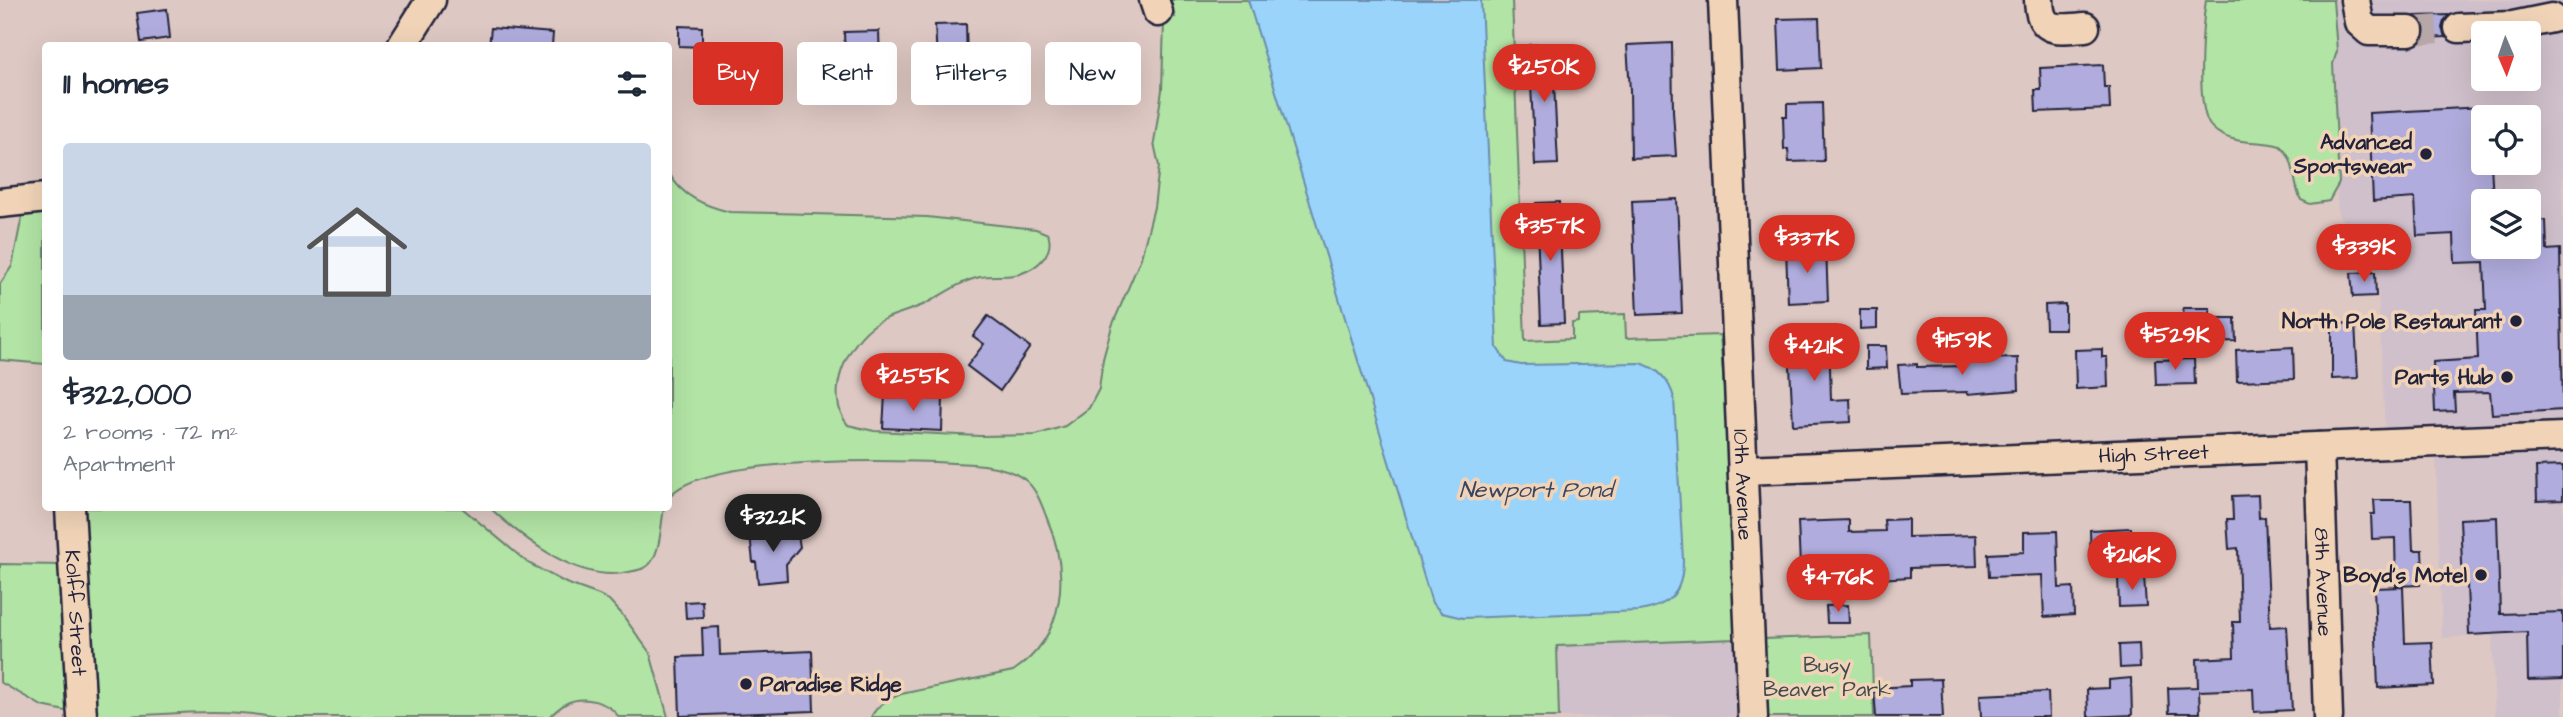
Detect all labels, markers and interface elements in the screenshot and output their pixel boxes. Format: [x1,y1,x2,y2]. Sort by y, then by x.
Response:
north arrow [2471,21,2541,91]
map controls [2471,21,2541,259]
chip: Buy [693,42,783,105]
chip: Rent [797,42,897,105]
chip: Filters [911,42,1031,105]
chip: New [1045,42,1141,105]
pin: $250K [1495,44,1593,104]
text: $250K [1509,51,1579,83]
text: 11 homes [63,63,169,105]
icon: filters [613,65,651,103]
button: locate [2471,105,2541,175]
place label: Advanced Sportswear [2293,128,2412,182]
marker: Advanced Sportswear [2418,146,2434,162]
icon: home [294,189,420,315]
button: layers [2471,189,2541,259]
pin: $357K [1501,204,1599,263]
text: $357K [1516,210,1584,242]
pin: $337K [1758,216,1856,275]
text: $337K [1775,222,1839,254]
pin: $339K [2315,224,2413,284]
text: $339K [2332,231,2396,263]
place label: North Pole Restaurant [2282,307,2502,336]
pin: $529K [2126,312,2224,372]
marker: North Pole Restaurant [2508,313,2524,329]
pin: $159K [1913,318,2011,377]
text: $529K [2140,319,2210,351]
pin: $421K [1765,324,1863,383]
text: $159K [1932,324,1992,356]
text: $421K [1785,330,1843,362]
pin: $255K [864,354,962,413]
text: $255K [877,360,949,392]
place label: Parts Hub [2395,363,2493,392]
marker: Parts Hub [2499,369,2515,385]
text: $322,000 [63,374,191,416]
text: 2 rooms · 72 m² [63,416,238,448]
street label: 10th Avenue [1726,428,1760,541]
street label: High Street [2098,437,2210,472]
text: Apartment [63,448,175,480]
water label: Newport Pond [1459,474,1617,506]
pin: $322K [724,494,822,554]
text: $322K [741,501,805,533]
street label: 8th Avenue [2307,527,2340,637]
pin: $216K [2083,532,2181,592]
text: $216K [2103,539,2161,571]
street label: Kolff Street [58,549,94,677]
pin: $476K [1789,554,1887,614]
text: $476K [1803,561,1873,593]
place label: Boyd's Motel [2343,561,2468,593]
marker: Boyd's Motel [2473,567,2489,583]
park label: Busy Beaver Park [1763,651,1891,704]
place label: Paradise Ridge [760,670,902,701]
marker: Paradise Ridge [738,676,754,692]

